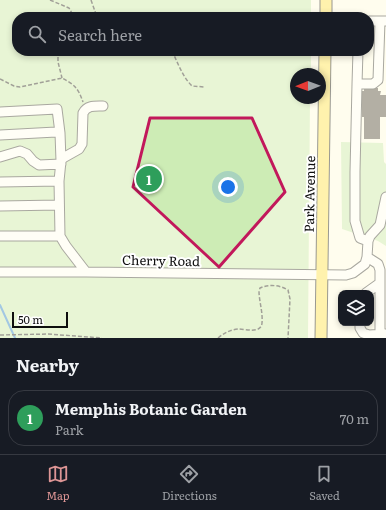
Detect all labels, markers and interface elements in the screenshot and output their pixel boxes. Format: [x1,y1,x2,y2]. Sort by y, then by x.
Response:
search box [12,12,374,56]
icon: search [26,23,48,45]
text: Search here [58,23,142,46]
north arrow [290,68,326,104]
street label: Park Avenue [299,155,319,233]
pin: 1 [136,164,162,194]
your location [218,177,238,197]
street label: Cherry Road [122,250,200,270]
map controls [338,290,374,326]
button: layers [338,290,374,326]
scale bar [12,310,68,329]
text: 50 m [18,311,43,327]
text: Nearby [16,352,79,377]
text: Memphis Botanic Garden [55,397,247,420]
text: 1 [27,409,33,428]
text: 70 m [340,409,369,428]
text: Park [55,420,84,439]
tab: Map [46,463,70,503]
tab: Directions [162,463,217,503]
tab: Saved [309,463,340,503]

